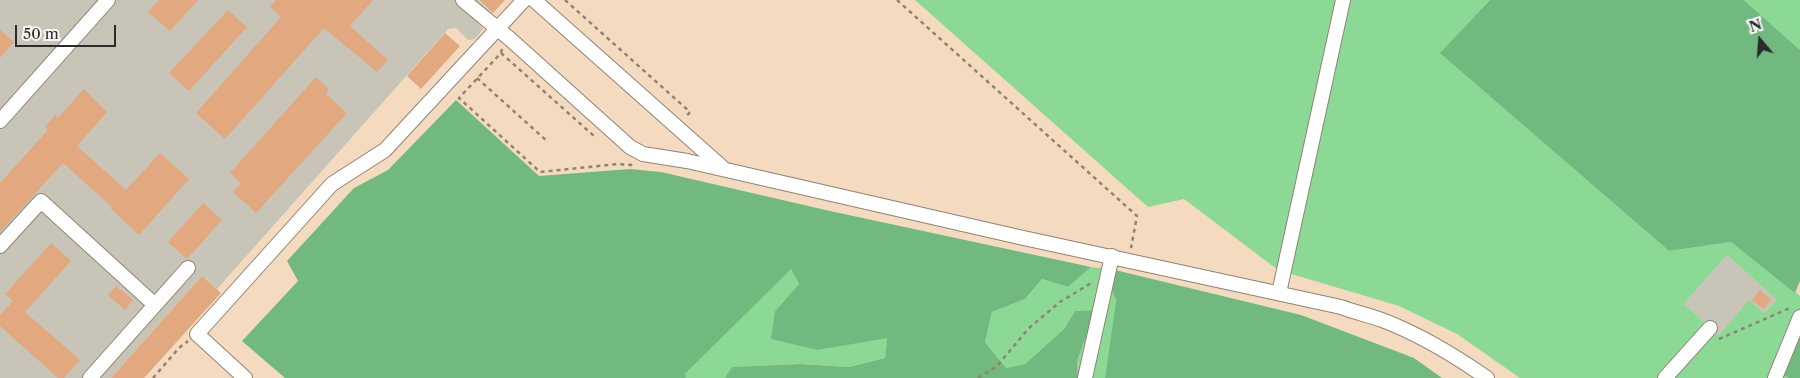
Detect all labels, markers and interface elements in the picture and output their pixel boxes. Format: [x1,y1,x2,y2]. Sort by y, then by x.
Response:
scale bar [18,15,119,47]
north arrow [1735,15,1785,65]
text: N [1747,15,1764,36]
text: 50 m [23,24,59,43]

